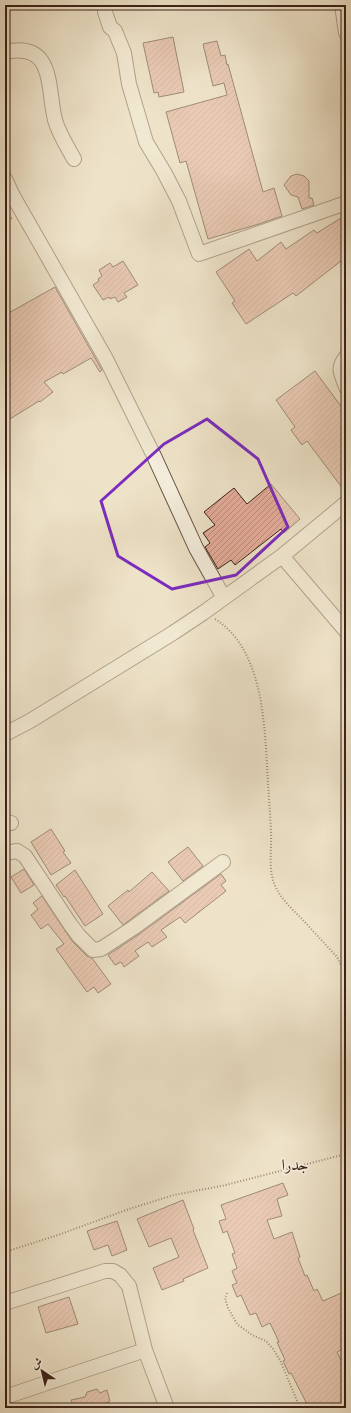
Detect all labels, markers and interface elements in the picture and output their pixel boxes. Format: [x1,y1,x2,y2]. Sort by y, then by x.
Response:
district label: جدرا [281,1155,309,1174]
north arrow [22,1351,62,1391]
text: ش [28,1355,45,1372]

